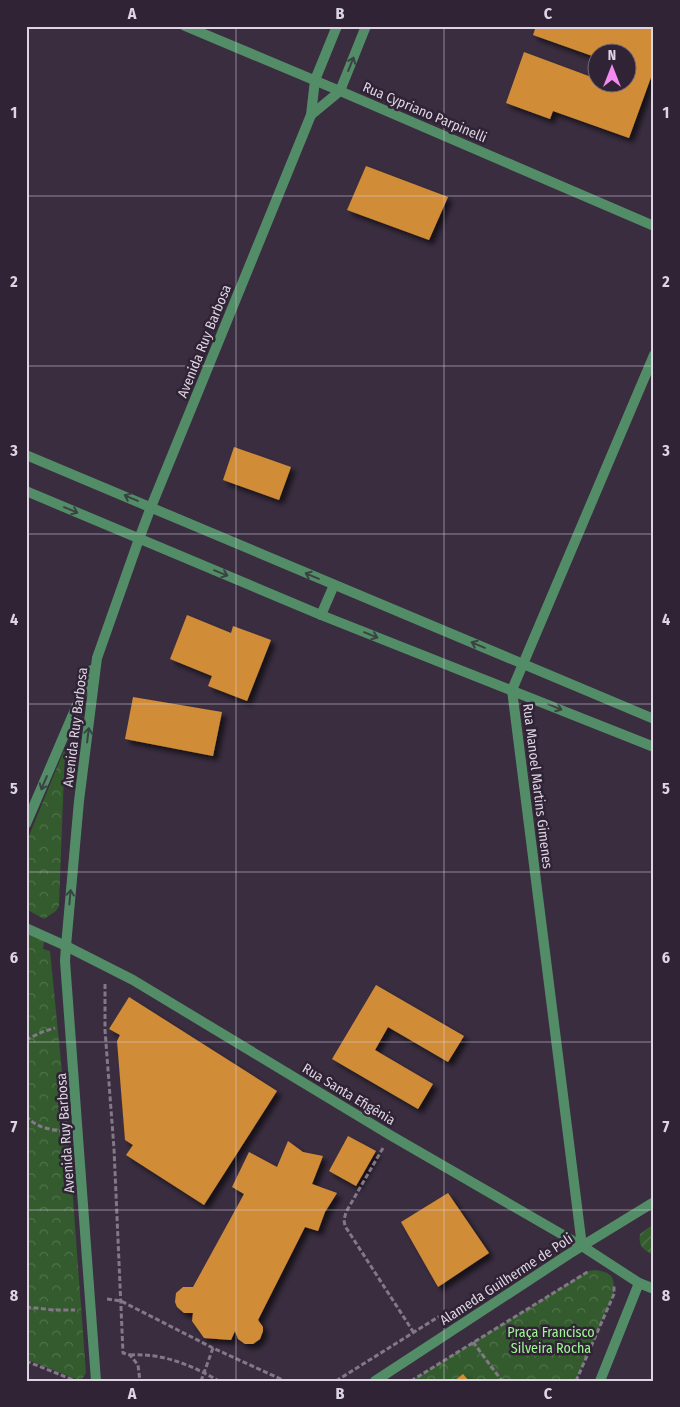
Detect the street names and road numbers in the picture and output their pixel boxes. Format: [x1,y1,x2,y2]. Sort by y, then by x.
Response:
street label: Rua Cypriano Parpinelli [360,79,489,146]
street label: Avenida Ruy Barbosa [174,282,235,400]
street label: Avenida Ruy Barbosa [60,666,91,788]
street label: Rua Manoel Martins Gimenes [519,702,556,870]
street label: Rua Santa Efigênia [299,1060,398,1129]
street label: Avenida Ruy Barbosa [53,1072,78,1194]
street label: Alameda Guilherme de Poli [437,1230,576,1329]

